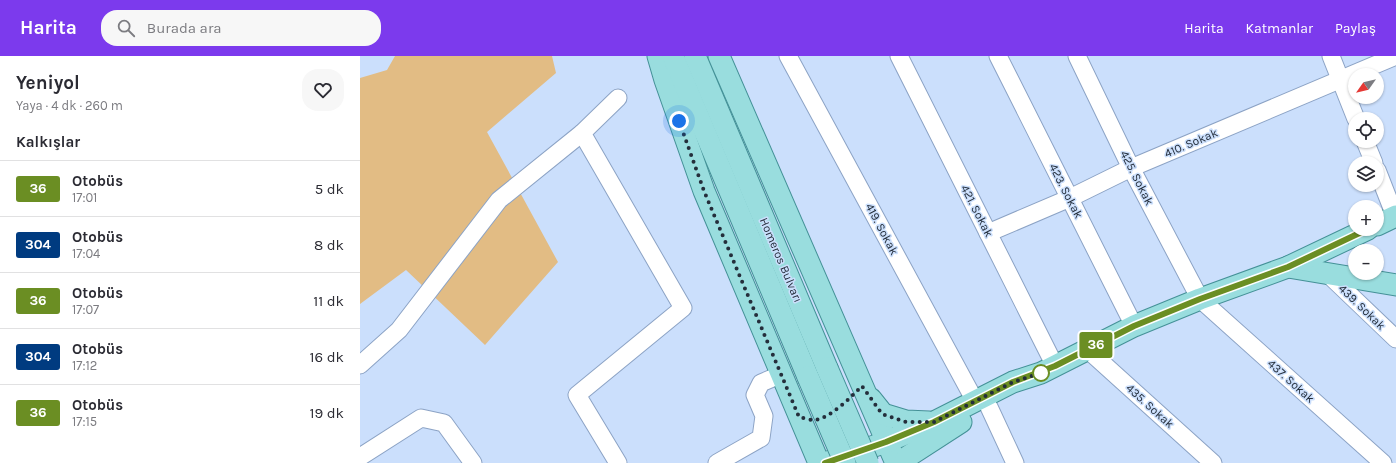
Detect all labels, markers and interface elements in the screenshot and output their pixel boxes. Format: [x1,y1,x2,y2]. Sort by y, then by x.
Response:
search box [101,10,381,46]
text: Harita [20,17,77,39]
icon: search [115,17,137,39]
text: Burada ara [147,19,222,37]
text: Harita [1184,20,1224,37]
text: Katmanlar [1246,20,1313,37]
text: Paylaş [1335,20,1376,37]
north arrow [1348,68,1384,104]
map controls [1348,68,1384,280]
button: heart [302,69,344,111]
text: Yeniyol [16,72,80,94]
text: Yaya · 4 dk · 260 m [16,98,123,113]
your location [669,111,689,131]
button: locate [1348,112,1384,148]
street label: 410. Sokak [1162,125,1220,161]
text: Kalkışlar [16,133,80,151]
street label: 425. Sokak [1117,148,1157,208]
button: layers [1348,156,1384,192]
street label: 423. Sokak [1046,161,1086,221]
text: Otobüs [72,172,123,190]
text: 36 [29,180,47,197]
text: 5 dk [315,180,344,198]
street label: 421. Sokak [958,183,996,240]
text: 17:01 [72,190,97,205]
button: + [1348,200,1384,236]
street label: 419. Sokak [863,201,902,257]
street label: Homeros Bulvarı [757,216,805,304]
text: Otobüs [72,228,123,246]
text: 304 [25,236,51,253]
text: 8 dk [314,236,344,254]
button: − [1348,244,1384,280]
text: 17:04 [72,246,100,261]
street label: 439. Sokak [1336,281,1388,333]
text: Otobüs [72,284,123,302]
text: 36 [29,292,47,309]
text: 11 dk [313,292,344,310]
text: 17:07 [72,302,99,317]
line badge: 36 [1078,332,1114,358]
text: 36 [1087,336,1105,353]
text: Otobüs [72,340,123,358]
text: 304 [25,348,51,365]
text: 16 dk [310,348,344,366]
street label: 437. Sokak [1265,356,1318,406]
text: 17:12 [72,358,97,373]
unlabelled marker [1032,364,1050,382]
street label: 435. Sokak [1123,381,1177,431]
text: Otobüs [72,396,123,414]
text: 36 [29,404,47,421]
text: 19 dk [309,404,344,422]
text: 17:15 [72,414,97,429]

